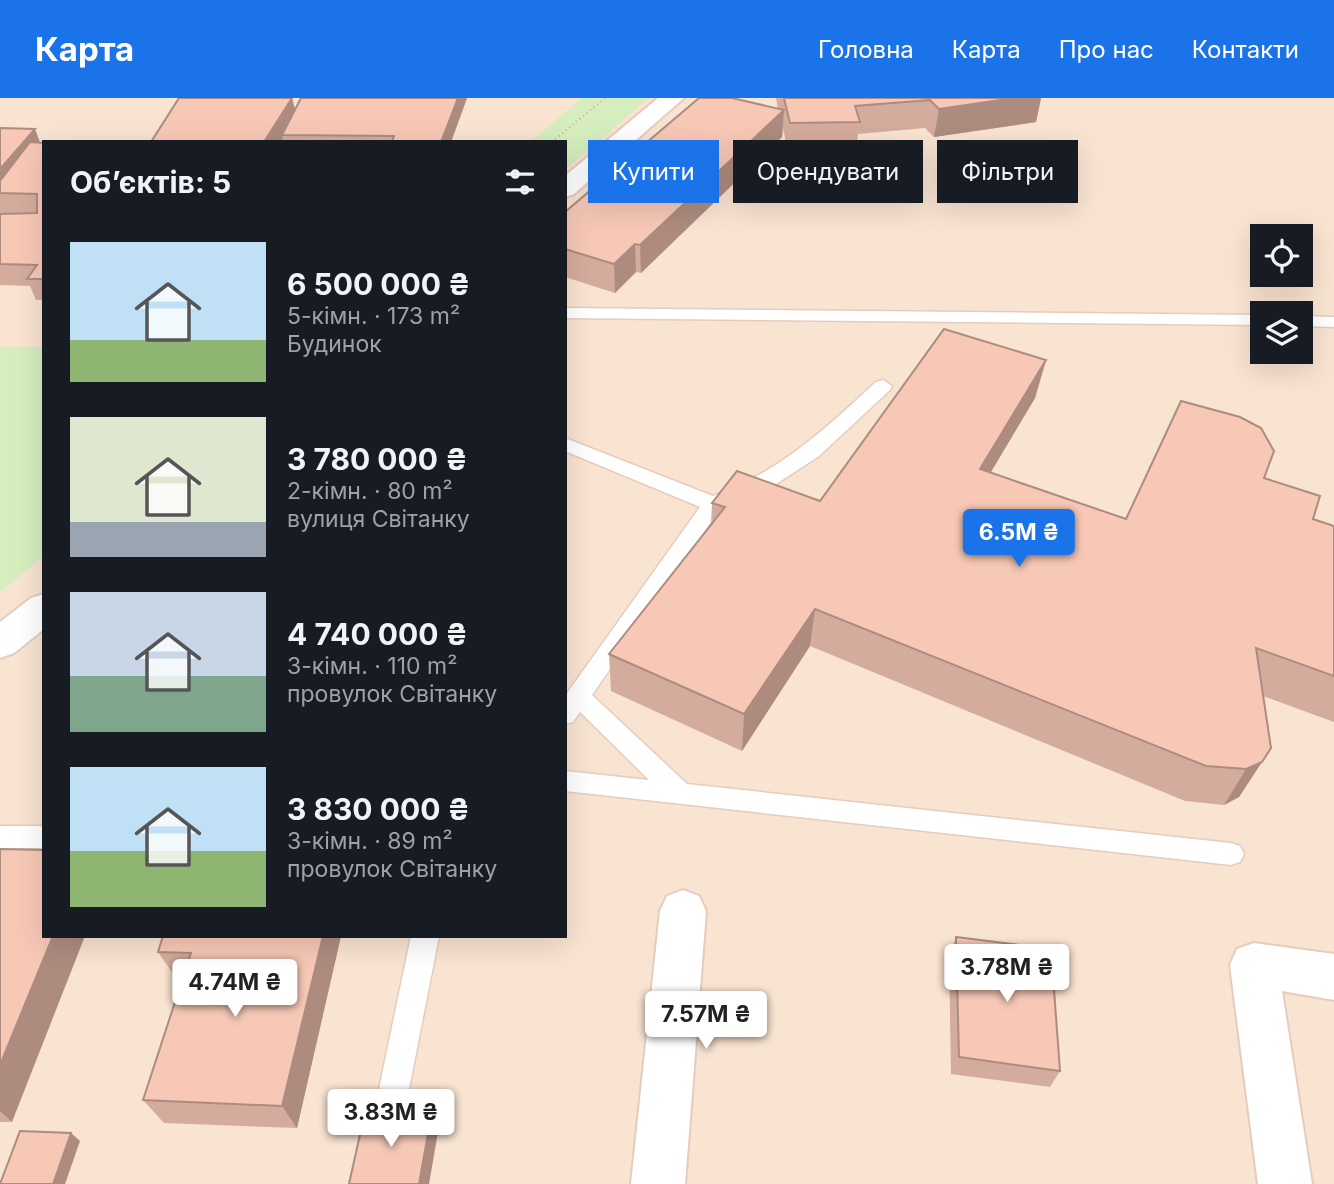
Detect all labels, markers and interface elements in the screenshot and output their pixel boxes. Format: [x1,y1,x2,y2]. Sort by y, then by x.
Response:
text: Карта [35,29,134,69]
text: Головна [818,35,914,64]
text: Карта [952,35,1021,64]
text: Про нас [1059,35,1154,64]
text: Контакти [1192,35,1299,64]
chip: Купити [588,140,719,203]
chip: Орендувати [733,140,923,203]
chip: Фільтри [937,140,1078,203]
icon: filters [501,163,539,201]
text: Об’єктів: 5 [70,164,231,200]
map controls [1250,224,1313,364]
button: locate [1250,224,1313,287]
text: 6 500 000 ₴ [287,266,470,302]
icon: home [126,270,210,354]
button: layers [1250,301,1313,364]
text: 5-кімн. · 173 m² [287,302,460,330]
text: Будинок [287,330,382,358]
text: 3 780 000 ₴ [287,441,467,477]
icon: home [126,445,210,529]
text: 2-кімн. · 80 m² [287,477,453,505]
text: вулиця Світанку [287,505,470,533]
pin: 6.5M ₴ [962,510,1076,569]
text: 6.5M ₴ [979,518,1059,546]
text: 4 740 000 ₴ [287,616,468,652]
icon: home [126,620,210,704]
text: 3-кімн. · 110 m² [287,652,457,680]
text: провулок Світанку [287,680,497,708]
text: 3 830 000 ₴ [287,791,470,827]
icon: home [126,795,210,879]
text: 3-кімн. · 89 m² [287,827,453,855]
text: провулок Світанку [287,855,497,883]
pin: 3.78M ₴ [942,944,1072,1004]
text: 3.78M ₴ [960,953,1054,981]
pin: 4.74M ₴ [170,960,300,1019]
text: 4.74M ₴ [188,968,282,996]
pin: 7.57M ₴ [641,992,771,1051]
text: 7.57M ₴ [661,1000,751,1028]
pin: 3.83M ₴ [326,1090,456,1149]
text: 3.83M ₴ [343,1098,439,1126]

